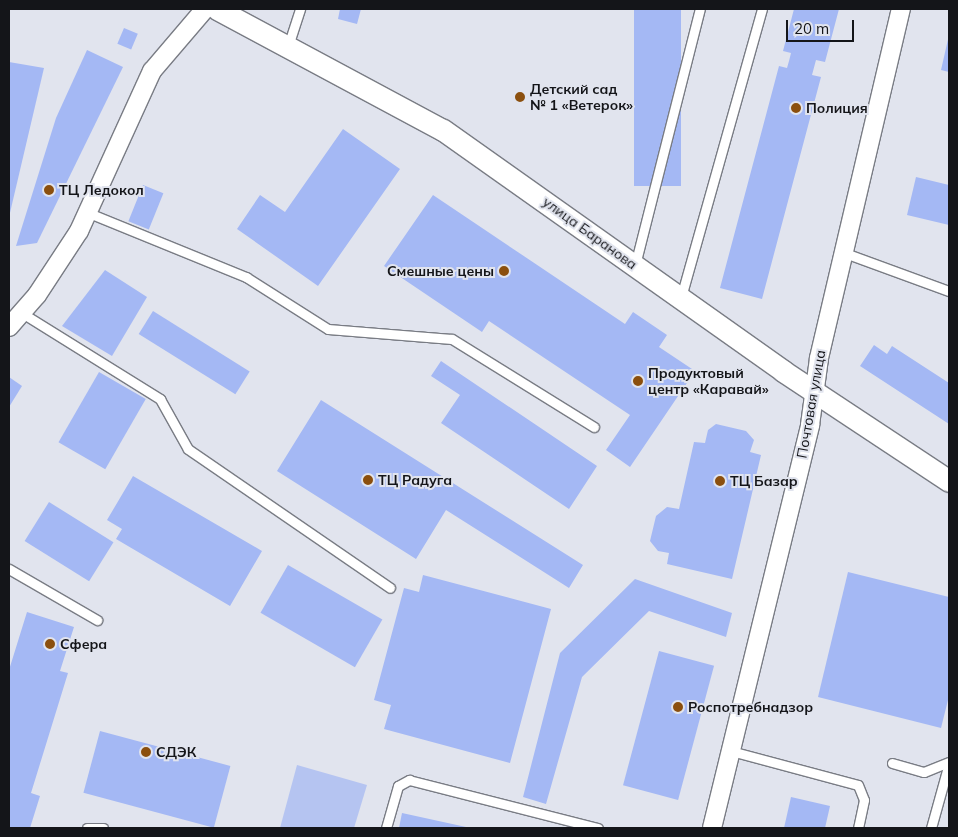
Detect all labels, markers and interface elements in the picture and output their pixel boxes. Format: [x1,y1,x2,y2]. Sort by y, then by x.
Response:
scale bar [788,10,856,42]
text: 20 m [794,19,829,38]
place label: Детский сад № 1 «Ветерок» [530,81,633,114]
marker: Детский сад № 1 «Ветерок» [514,91,526,103]
place label: Полиция [806,100,868,116]
marker: Полиция [790,102,802,114]
place label: ТЦ Ледокол [59,182,144,198]
marker: ТЦ Ледокол [43,184,55,196]
street label: улица Баранова [540,193,640,273]
place label: Смешные цены [387,263,494,279]
marker: Смешные цены [498,265,510,277]
street label: Почтовая улица [793,349,829,459]
place label: Продуктовый центр «Каравай» [648,365,769,398]
marker: Продуктовый центр «Каравай» [632,375,644,387]
place label: ТЦ Радуга [378,472,452,488]
place label: ТЦ Базар [730,473,798,489]
marker: ТЦ Радуга [362,474,374,486]
marker: ТЦ Базар [714,475,726,487]
place label: Сфера [60,636,107,652]
marker: Сфера [44,638,56,650]
place label: Роспотребнадзор [688,699,813,715]
marker: Роспотребнадзор [672,701,684,713]
place label: СДЭК [156,744,197,760]
marker: СДЭК [140,746,152,758]

